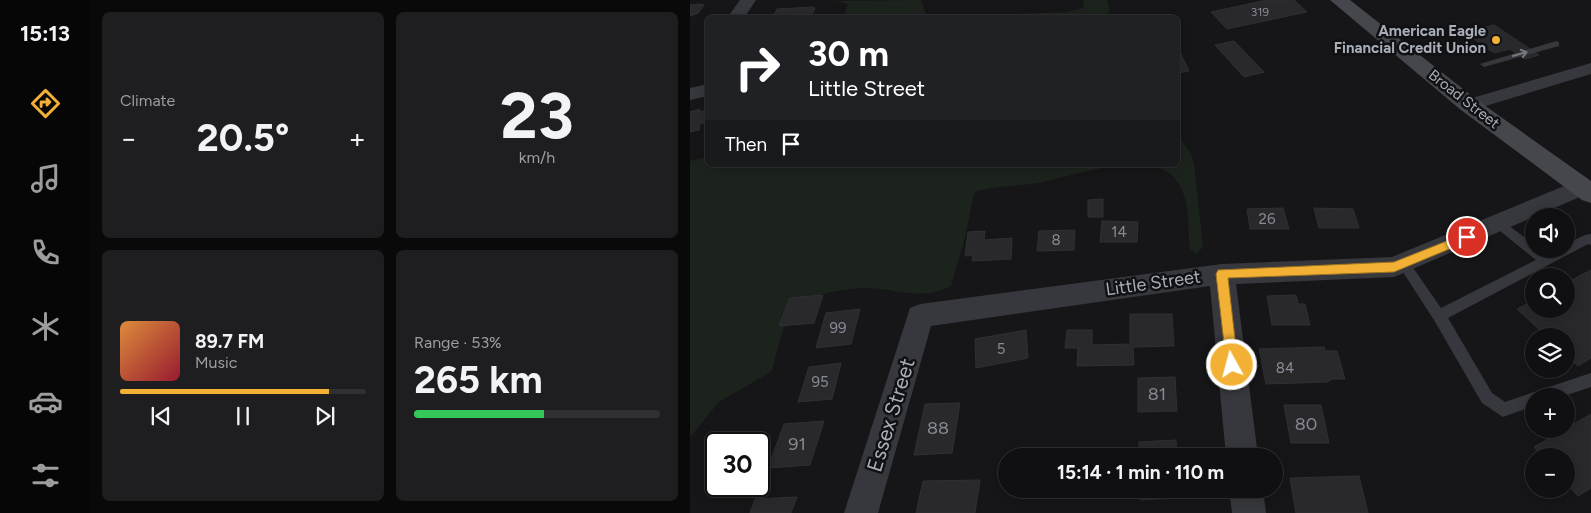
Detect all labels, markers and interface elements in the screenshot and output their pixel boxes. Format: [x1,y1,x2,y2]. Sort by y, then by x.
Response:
house number: 319 [1251,5,1269,19]
text: 15:13 [20,20,70,47]
place label: American Eagle Financial Credit Union [1334,22,1487,57]
text: 30 m [808,33,889,75]
marker: American Eagle Financial Credit Union [1490,34,1502,46]
icon: right [725,35,790,100]
one-way arrow [1512,48,1528,58]
street label: Broad Street [1425,66,1503,132]
text: Little Street [808,75,925,102]
text: 23 [500,76,574,154]
icon: directions [28,86,63,121]
text: Climate [120,91,175,110]
text: 20.5° [197,115,289,161]
text: − [120,121,137,155]
text: + [349,121,366,155]
icon: arrive [777,130,805,158]
text: Then [725,133,767,156]
text: km/h [519,148,555,167]
icon: music [28,161,63,196]
map controls [1525,208,1575,498]
button: sound [1525,208,1575,258]
house number: 26 [1259,210,1276,228]
pin [1446,216,1488,258]
house number: 14 [1111,223,1127,241]
icon: arrive [1453,223,1481,251]
house number: 8 [1051,231,1061,249]
icon: phone [28,235,63,270]
street label: Little Street [1104,265,1202,301]
button: search [1525,268,1575,318]
icon: climate [28,309,63,344]
house number: 99 [830,319,846,337]
button: layers [1525,328,1575,378]
text: 89.7 FM [195,330,264,353]
text: Range · 53% [414,333,502,352]
position arrow [1205,338,1257,390]
house number: 5 [997,340,1005,358]
text: Music [195,353,237,372]
street label: Essex Street [861,355,920,475]
text: 265 km [414,357,543,403]
house number: 84 [1276,359,1294,377]
house number: 95 [811,373,829,391]
house number: 81 [1148,383,1166,405]
icon: car [28,384,63,419]
button: + [1525,388,1575,438]
icon: previous [147,402,175,430]
icon: pause [229,402,257,430]
icon: next [311,402,339,430]
house number: 80 [1295,413,1317,435]
house number: 88 [927,417,949,439]
speed limit sign: 30 [705,432,770,497]
house number: 91 [788,433,806,455]
button: − [1525,448,1575,498]
icon: filters [28,458,63,493]
text: 15:14 · 1 min · 110 m [1057,461,1224,484]

